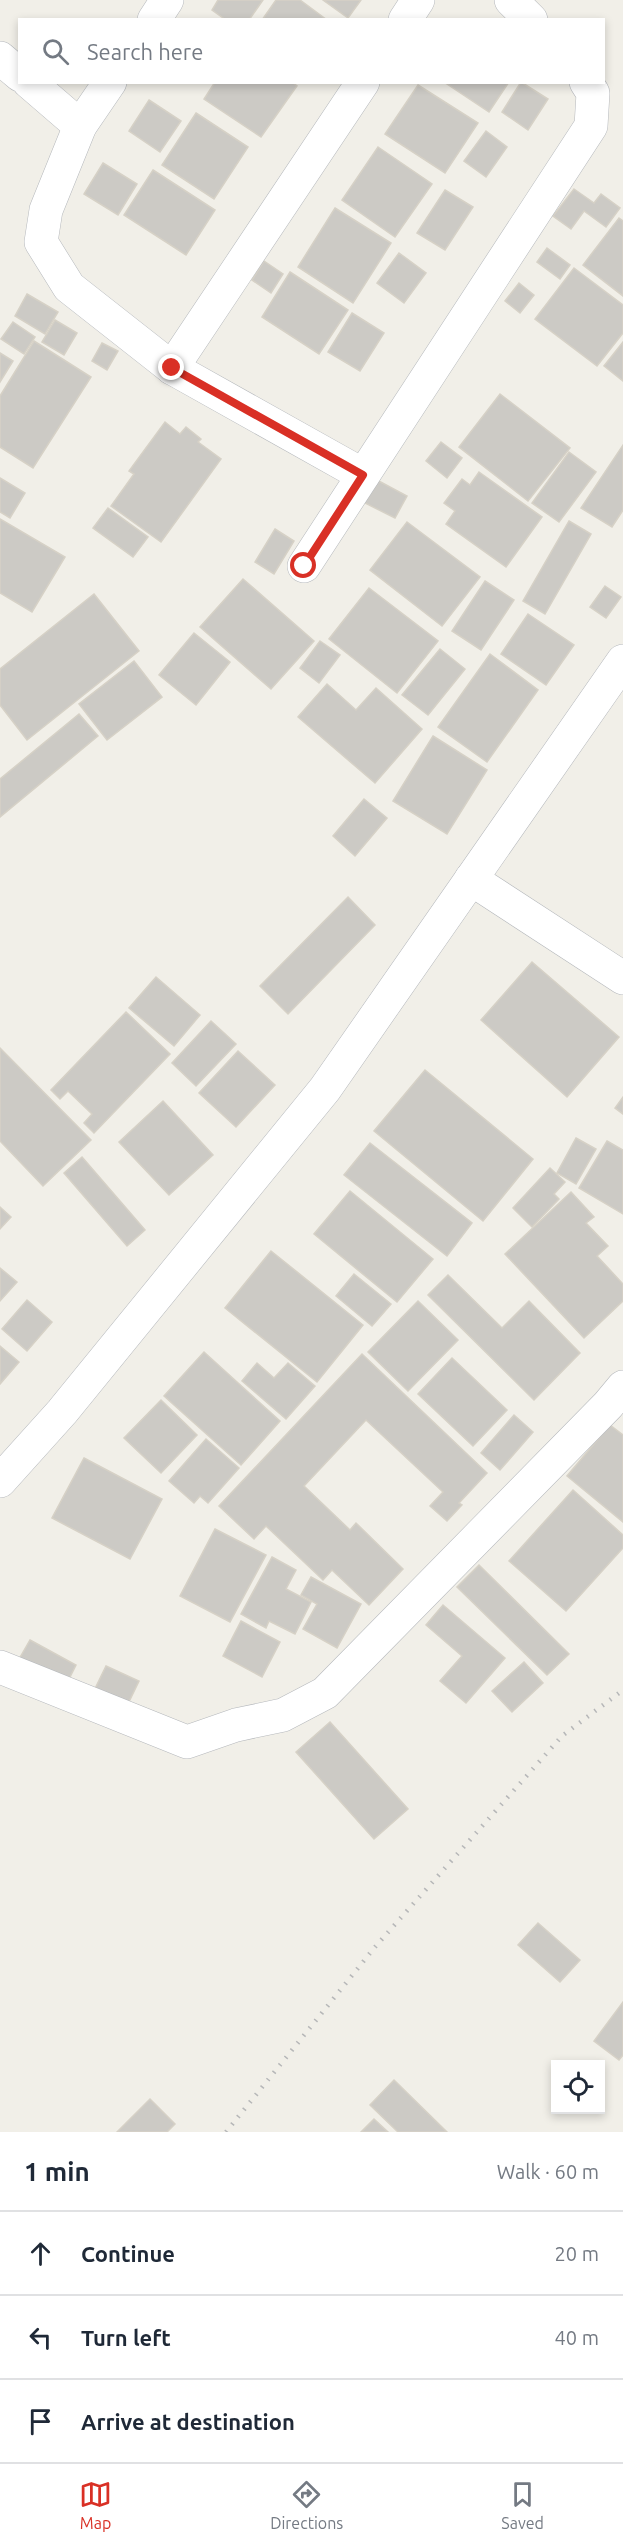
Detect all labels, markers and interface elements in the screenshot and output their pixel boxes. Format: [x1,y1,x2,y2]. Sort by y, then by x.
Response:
search box [18,18,605,84]
icon: search [39,35,72,68]
text: Search here [87,39,203,64]
route end [158,354,184,380]
route start [290,552,316,578]
map controls [551,2060,605,2114]
button: locate [551,2060,605,2114]
text: 1 min [24,2157,90,2186]
text: Walk · 60 m [497,2160,599,2183]
icon: ahead [24,2237,57,2270]
text: Continue [81,2241,175,2266]
text: 20 m [555,2242,599,2265]
icon: left [24,2321,57,2354]
text: Turn left [81,2325,171,2350]
text: 40 m [555,2326,599,2349]
icon: arrive [24,2405,57,2438]
text: Arrive at destination [81,2409,295,2434]
tab: Map [79,2478,112,2532]
tab: Directions [270,2478,343,2532]
tab: Saved [501,2478,544,2532]

